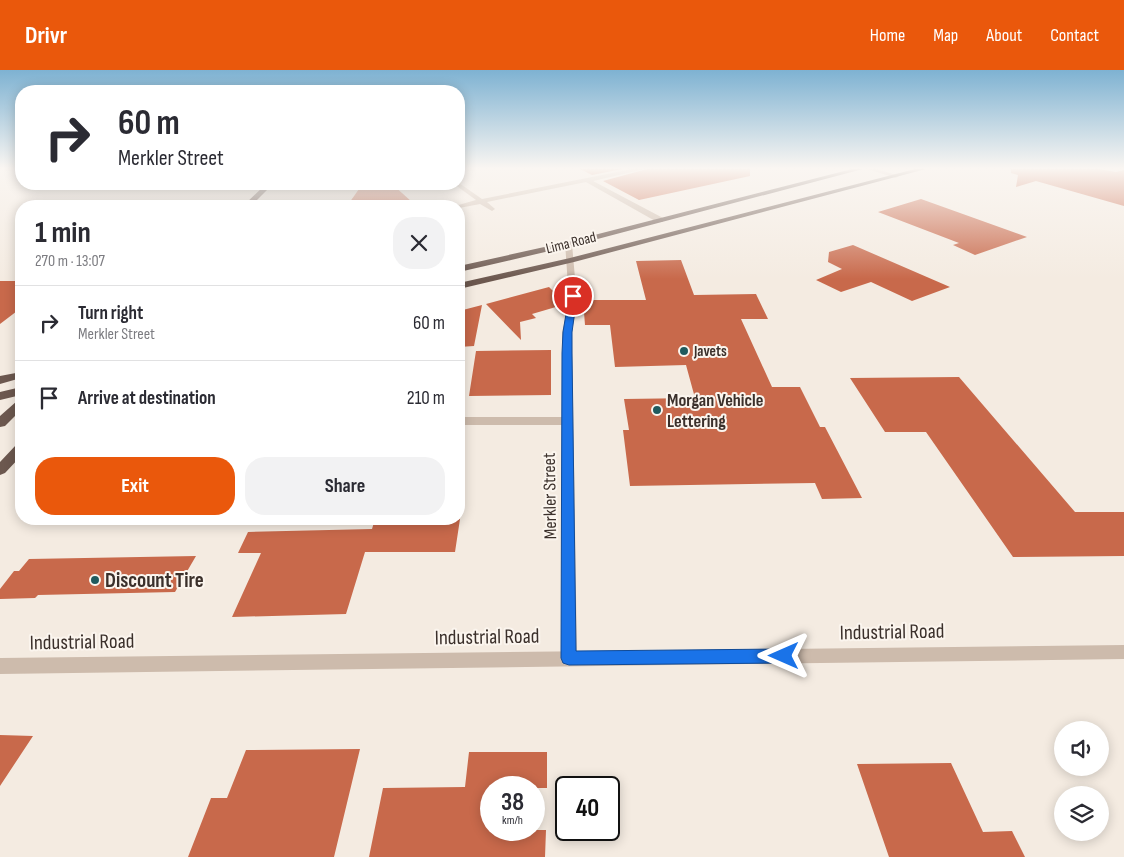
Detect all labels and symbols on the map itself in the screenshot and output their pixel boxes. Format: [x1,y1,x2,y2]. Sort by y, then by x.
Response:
street label: Lima Road [544,228,598,258]
pin [552,275,594,317]
place label: Javets [693,342,727,361]
marker: Javets [678,345,690,357]
place label: Morgan Vehicle Lettering [667,390,763,432]
marker: Morgan Vehicle Lettering [651,404,663,416]
street label: Merkler Street [539,452,561,539]
place label: Discount Tire [105,568,204,593]
marker: Discount Tire [89,574,101,586]
street label: Industrial Road [839,619,945,645]
street label: Industrial Road [434,624,540,650]
street label: Industrial Road [29,629,135,655]
position arrow [757,629,809,681]
speed limit sign: 40 [555,776,620,841]

